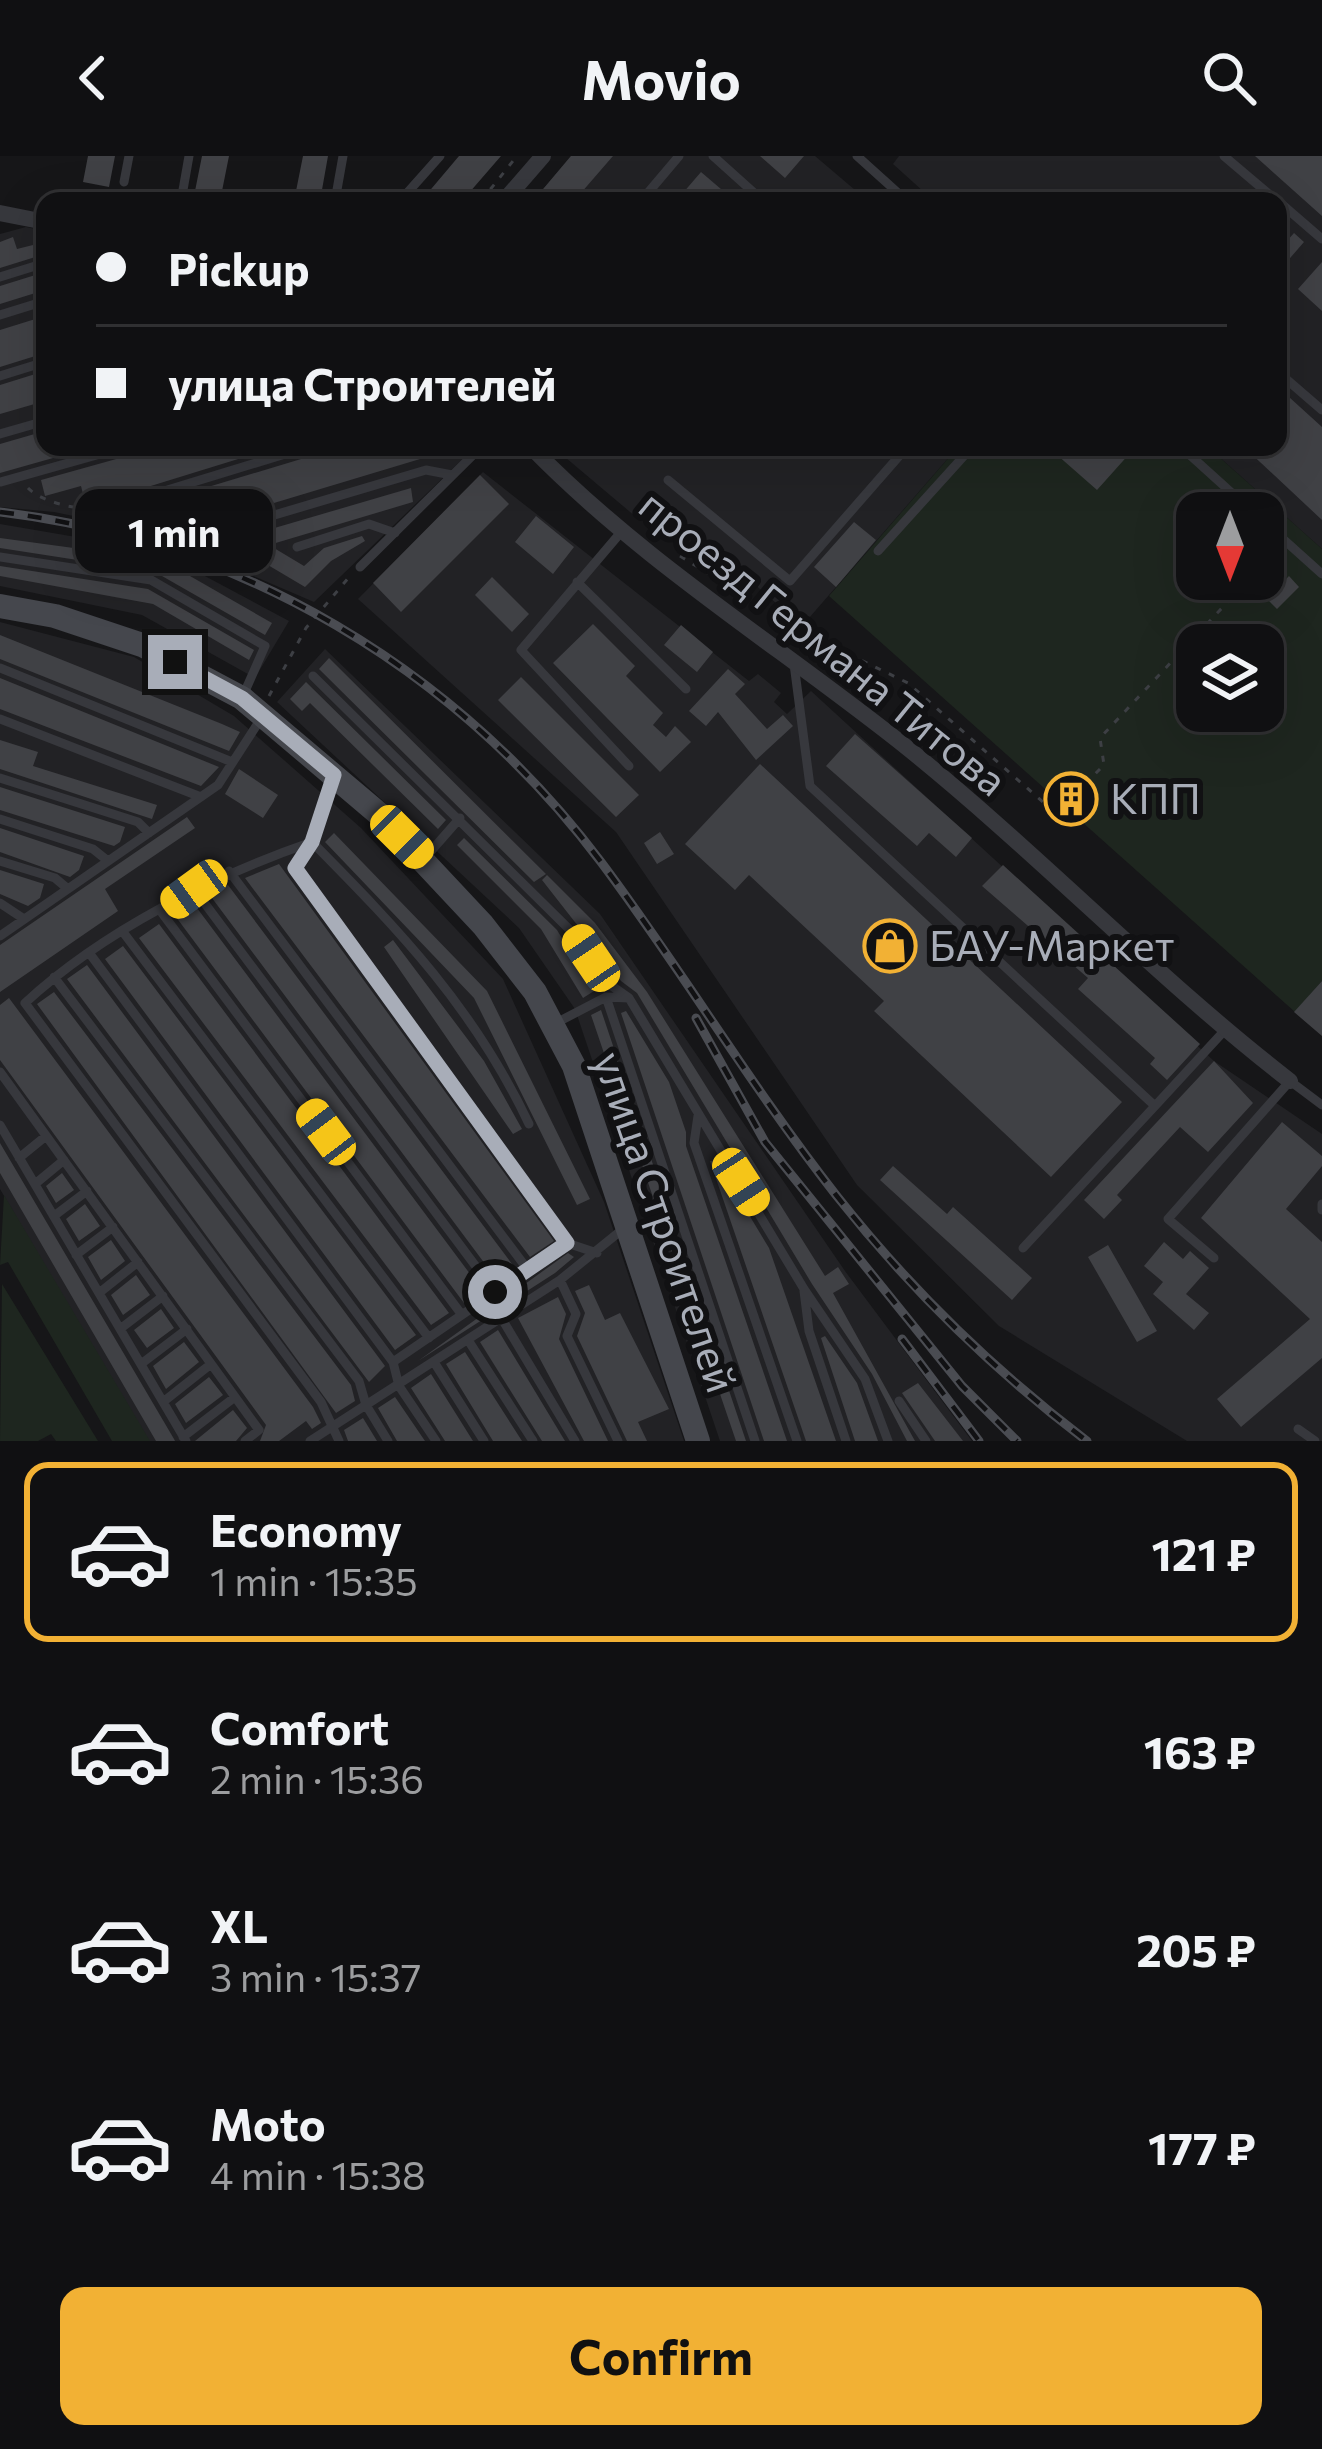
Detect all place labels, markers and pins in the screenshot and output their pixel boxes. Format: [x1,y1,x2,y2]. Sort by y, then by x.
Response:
building icon: КПП [1043,771,1099,827]
place label: КПП [1110,771,1201,823]
shop icon: БАУ-Маркет [862,918,918,974]
place label: БАУ-Маркет [929,918,1175,970]

